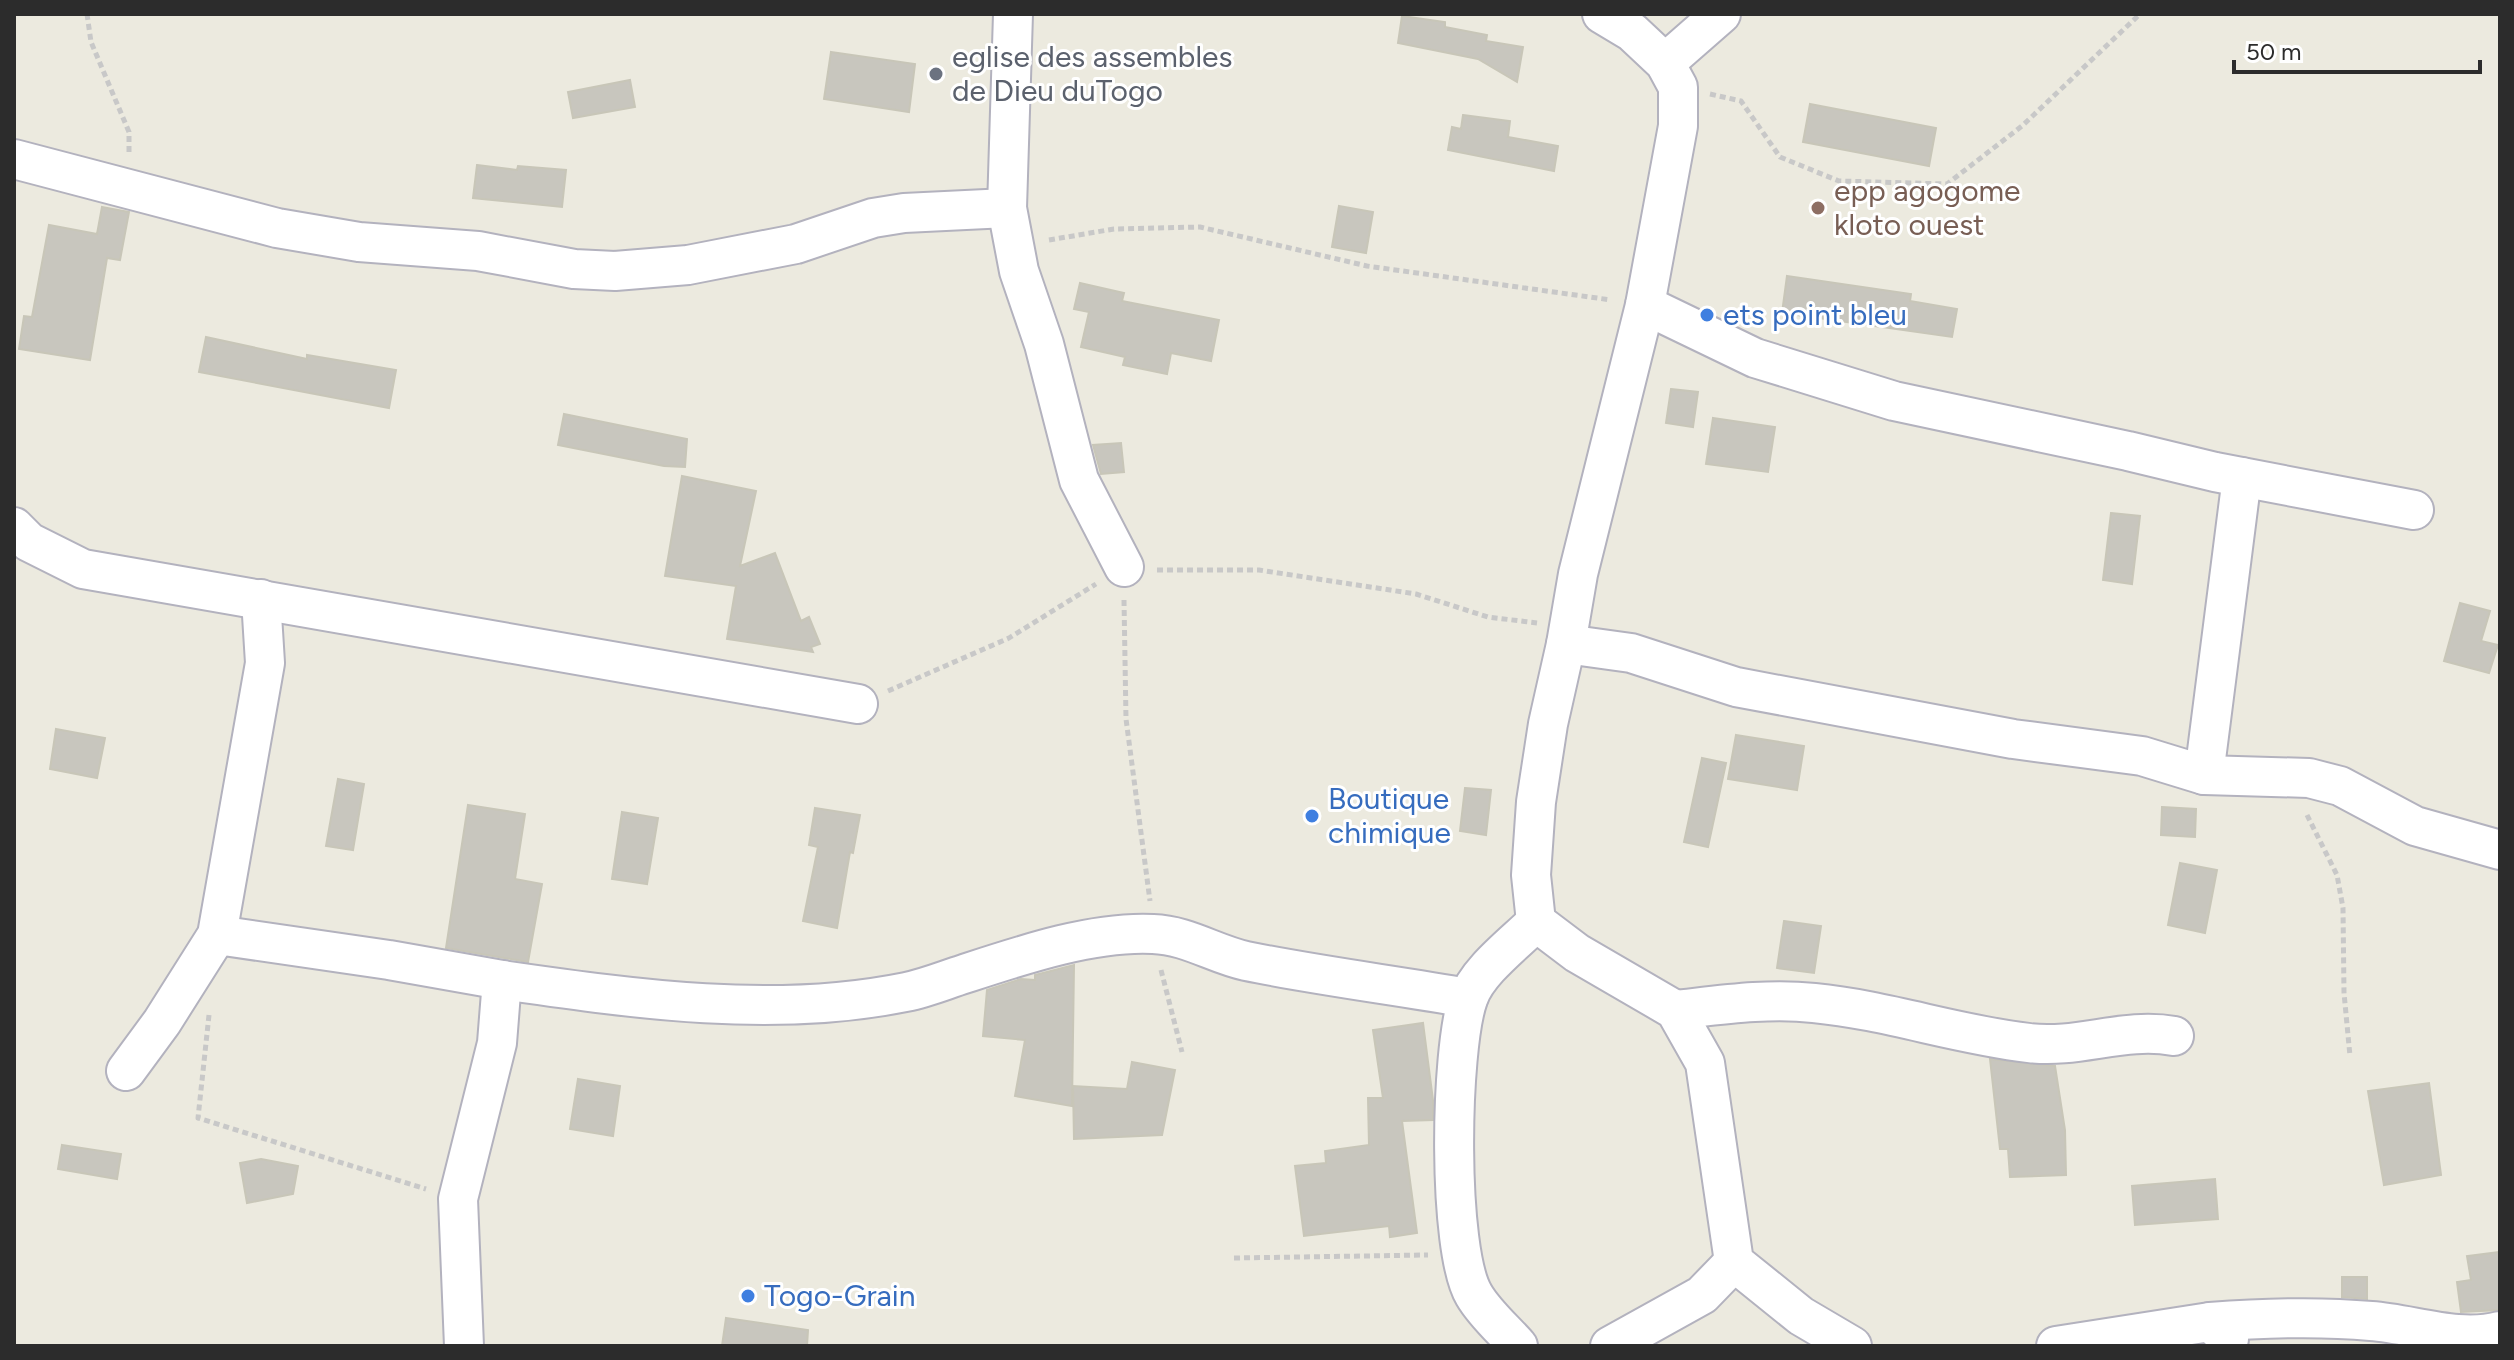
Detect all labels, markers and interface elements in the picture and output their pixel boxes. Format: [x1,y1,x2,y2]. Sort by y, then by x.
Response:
scale bar [2234,24,2480,74]
text: 50 m [2246,37,2302,66]
place label: eglise des assembles de Dieu duTogo [952,38,1232,109]
marker: eglise des assembles de Dieu duTogo [927,65,945,83]
place label: epp agogome kloto ouest [1834,172,2020,243]
marker: epp agogome kloto ouest [1809,199,1827,217]
place label: ets point bleu [1723,296,1907,333]
marker: ets point bleu [1698,306,1716,324]
place label: Boutique chimique [1328,780,1451,851]
marker: Boutique chimique [1303,807,1321,825]
place label: Togo-Grain [764,1277,916,1314]
marker: Togo-Grain [739,1287,757,1305]

